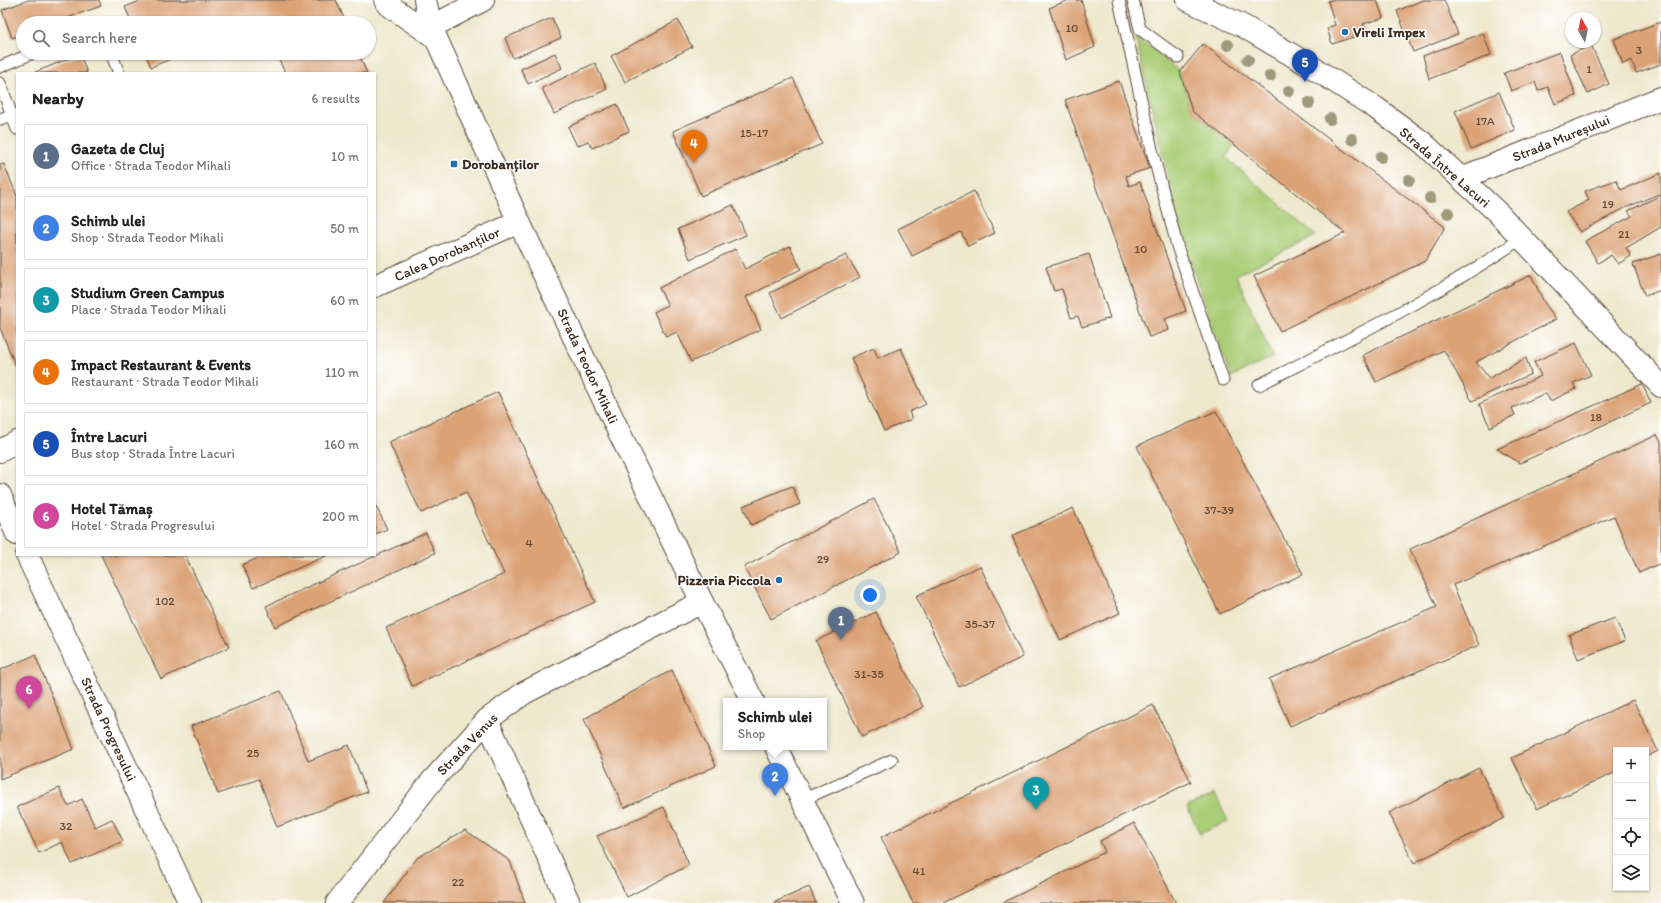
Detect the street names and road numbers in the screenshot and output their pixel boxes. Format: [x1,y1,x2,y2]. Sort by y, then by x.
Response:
street label: Strada Mureșului [1510,111,1612,166]
street label: Strada Între Lacuri [1396,123,1493,211]
street label: Calea Dorobanților [392,223,503,285]
street label: Strada Teodor Mihali [553,306,622,427]
street label: Strada Progresului [77,675,140,784]
street label: Strada Venus [433,710,501,779]

